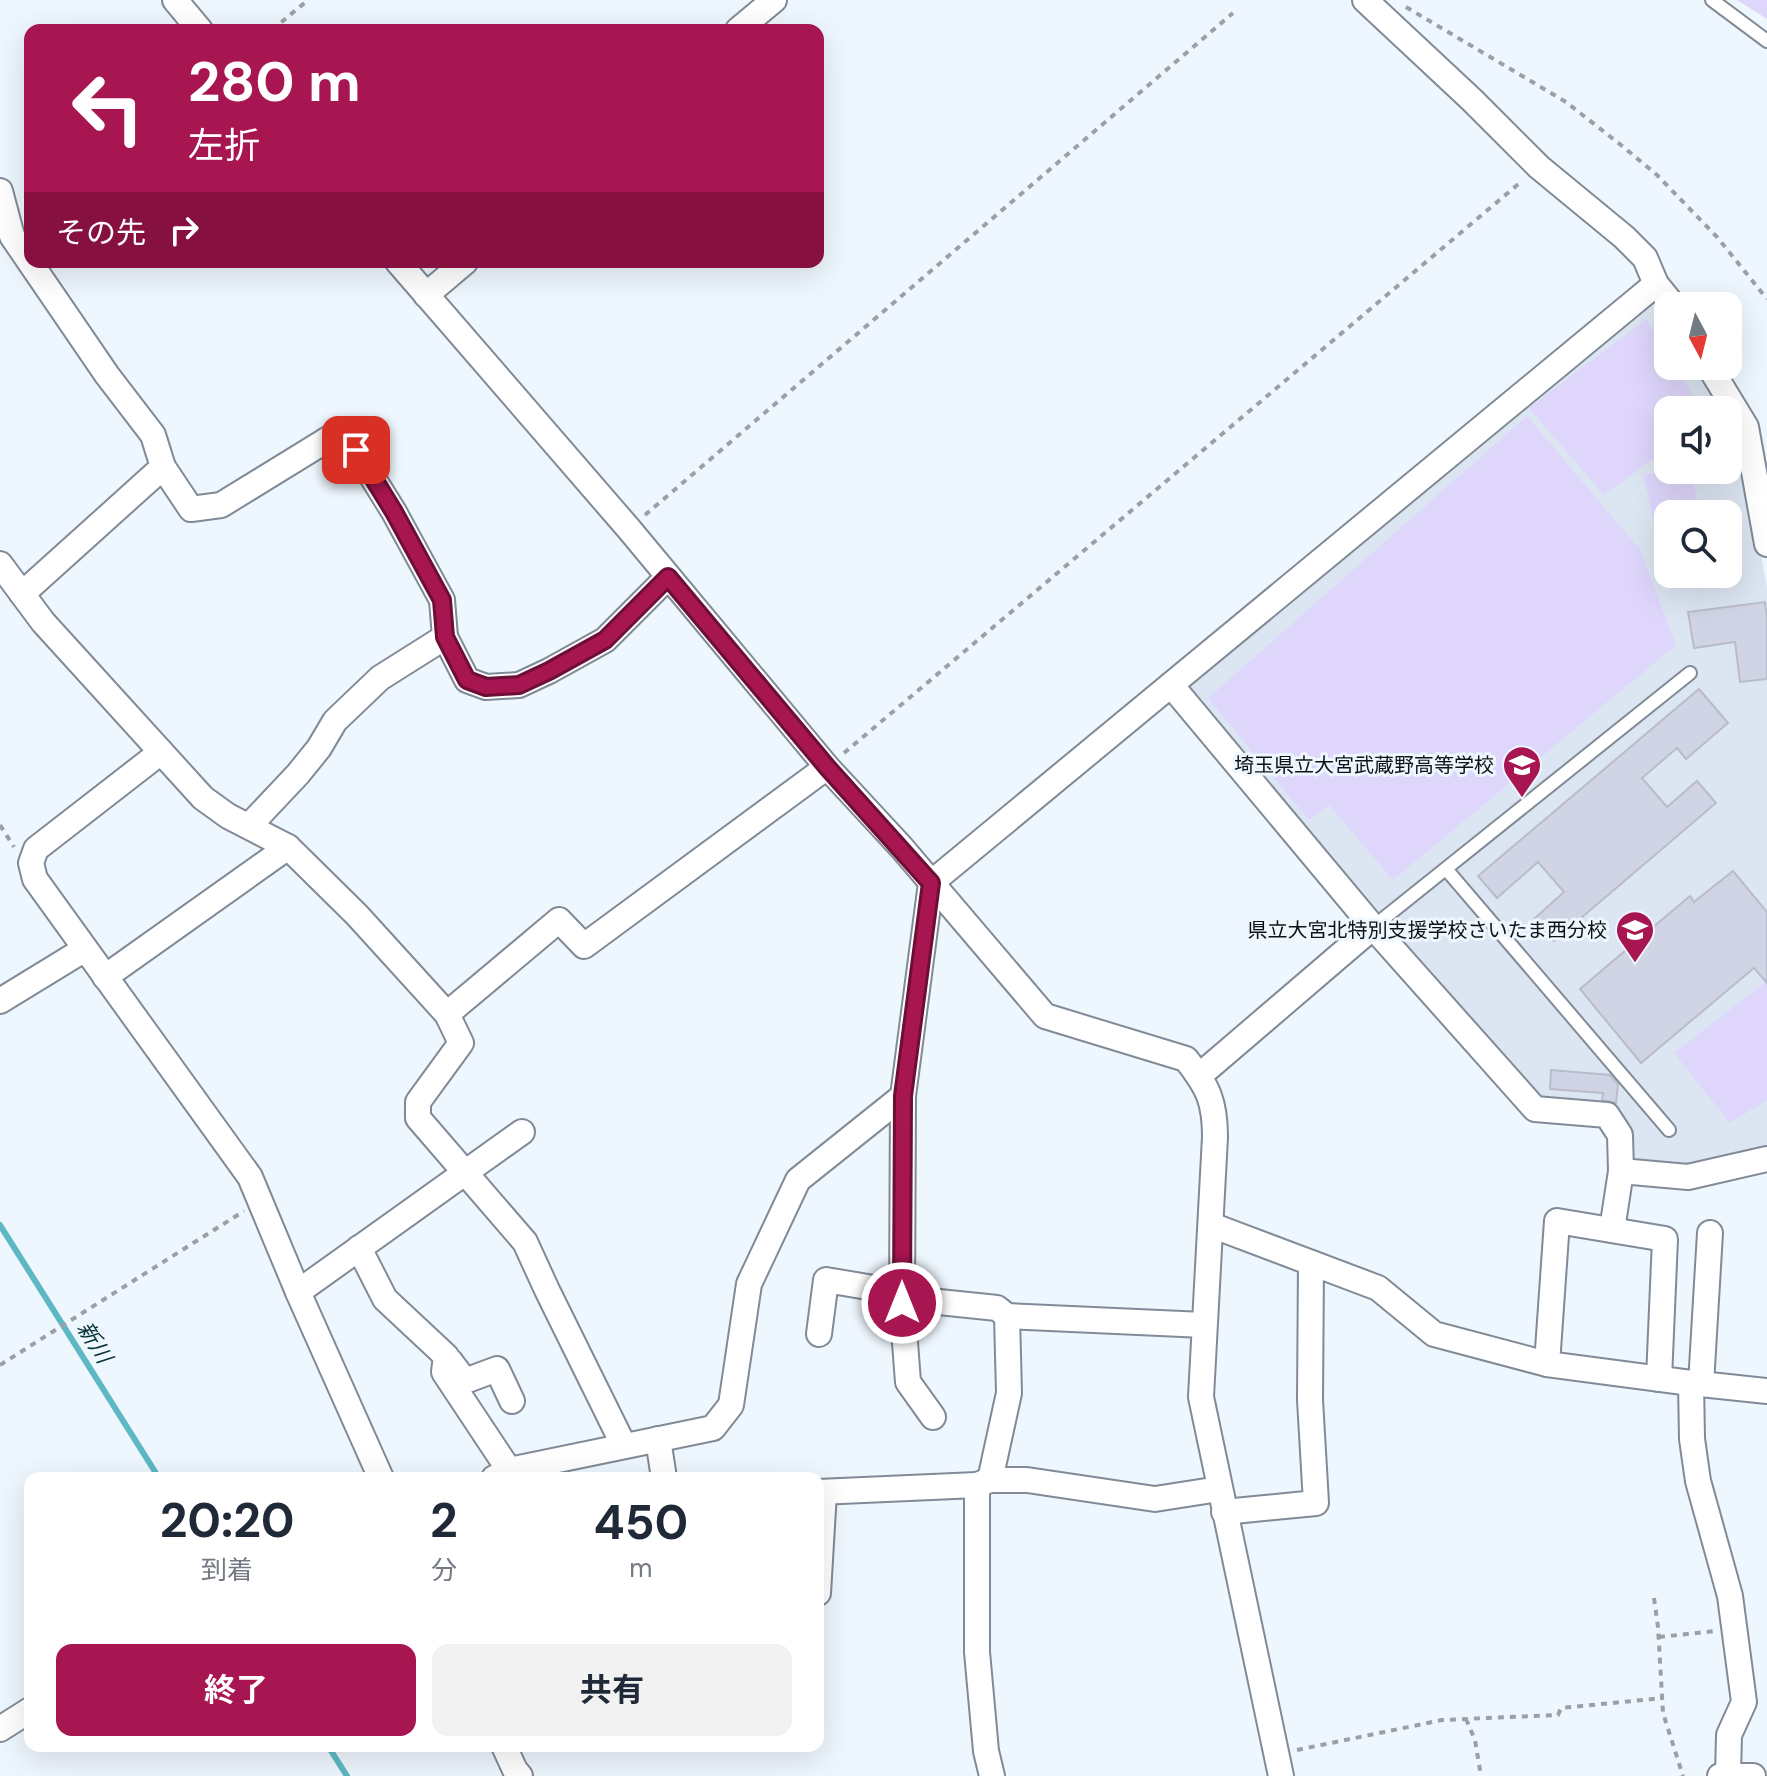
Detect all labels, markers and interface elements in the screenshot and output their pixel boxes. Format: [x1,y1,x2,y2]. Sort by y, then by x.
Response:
text: 280 m [188,45,361,118]
icon: left [56,56,160,160]
text: 左折 [188,122,260,169]
icon: right [162,208,206,252]
text: その先 [56,213,146,252]
north arrow [1654,292,1742,380]
map controls [1654,292,1742,588]
button: sound [1654,396,1742,484]
pin [322,416,390,484]
icon: arrive [334,428,378,472]
button: search [1654,500,1742,588]
school or university icon: 埼玉県立大宮武蔵野高等学校 [1501,744,1543,799]
place label: 埼玉県立大宮武蔵野高等学校 [1234,752,1494,778]
school or university icon: 県立大宮北特別支援学校さいたま西分校 [1614,909,1656,964]
place label: 県立大宮北特別支援学校さいたま西分校 [1248,917,1607,943]
position arrow [860,1261,944,1345]
water label: 新川 [71,1316,120,1370]
text: 20:20 [160,1489,294,1552]
text: 2 [430,1489,458,1552]
text: 450 [593,1491,688,1554]
text: m [629,1551,652,1585]
text: 到着 [201,1553,253,1587]
text: 分 [431,1553,457,1587]
button: 終了 [56,1644,416,1736]
button: 共有 [432,1644,792,1736]

